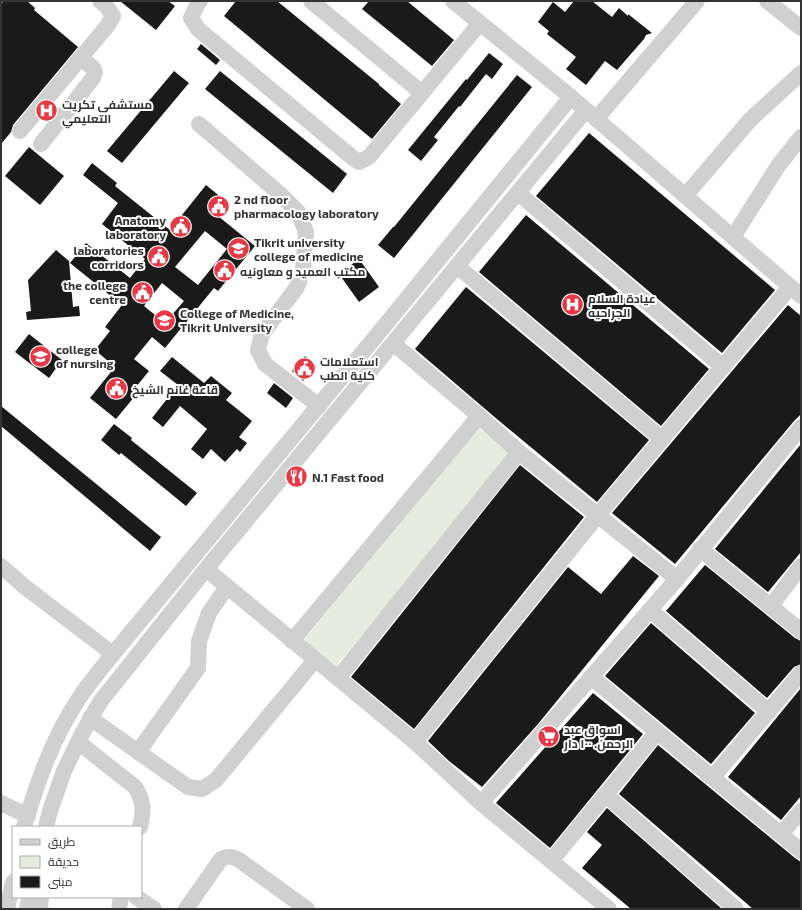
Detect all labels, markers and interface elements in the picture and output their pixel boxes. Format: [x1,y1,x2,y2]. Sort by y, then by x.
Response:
place label: مستشفى تكريت التعليمي [62,97,152,129]
hospital icon: مستشفى تكريت التعليمي [33,98,59,124]
place label: 2 nd floor pharmacology laboratory [234,192,379,221]
public building icon: 2 nd floor pharmacology laboratory [206,193,232,219]
place label: Anatomy laboratory [105,213,166,242]
public building icon: Anatomy laboratory [168,214,194,240]
place label: Tikrit university college of medicine [254,235,364,263]
school or university icon: Tikrit university college of medicine [225,236,251,262]
place label: laboratories corridors [74,243,144,271]
public building icon: laboratories corridors [146,244,172,270]
public building icon: مكتب العميد و معاونيه [211,258,237,284]
place label: مكتب العميد و معاونيه [240,264,365,280]
place label: the college centre [63,278,126,306]
public building icon: the college centre [129,279,155,305]
place label: عيادة السلام الجراحيه [588,291,656,321]
hospital icon: عيادة السلام الجراحيه [559,292,585,318]
place label: College of Medicine, Tikrit University [180,306,294,335]
school or university icon: College of Medicine, Tikrit University [151,307,177,333]
place label: college of nursing [56,342,114,370]
school or university icon: college of nursing [27,343,53,369]
place label: استعلامات كلية الطب [320,354,378,383]
public building icon: استعلامات كلية الطب [291,355,317,381]
public building icon: قاعة غانم الشيخ [104,376,130,402]
place label: قاعة غانم الشيخ [132,382,218,399]
restaurant icon: N.1 Fast food [283,464,309,490]
place label: N.1 Fast food [312,470,384,484]
place label: اسواق عبد الرحمن. ١٠٠ دار [563,722,633,752]
supermarket icon: اسواق عبد الرحمن. ١٠٠ دار [536,723,562,749]
legend [12,826,142,898]
text: طريق [48,834,76,849]
text: حديقة [48,854,79,869]
text: مبنى [48,874,73,889]

